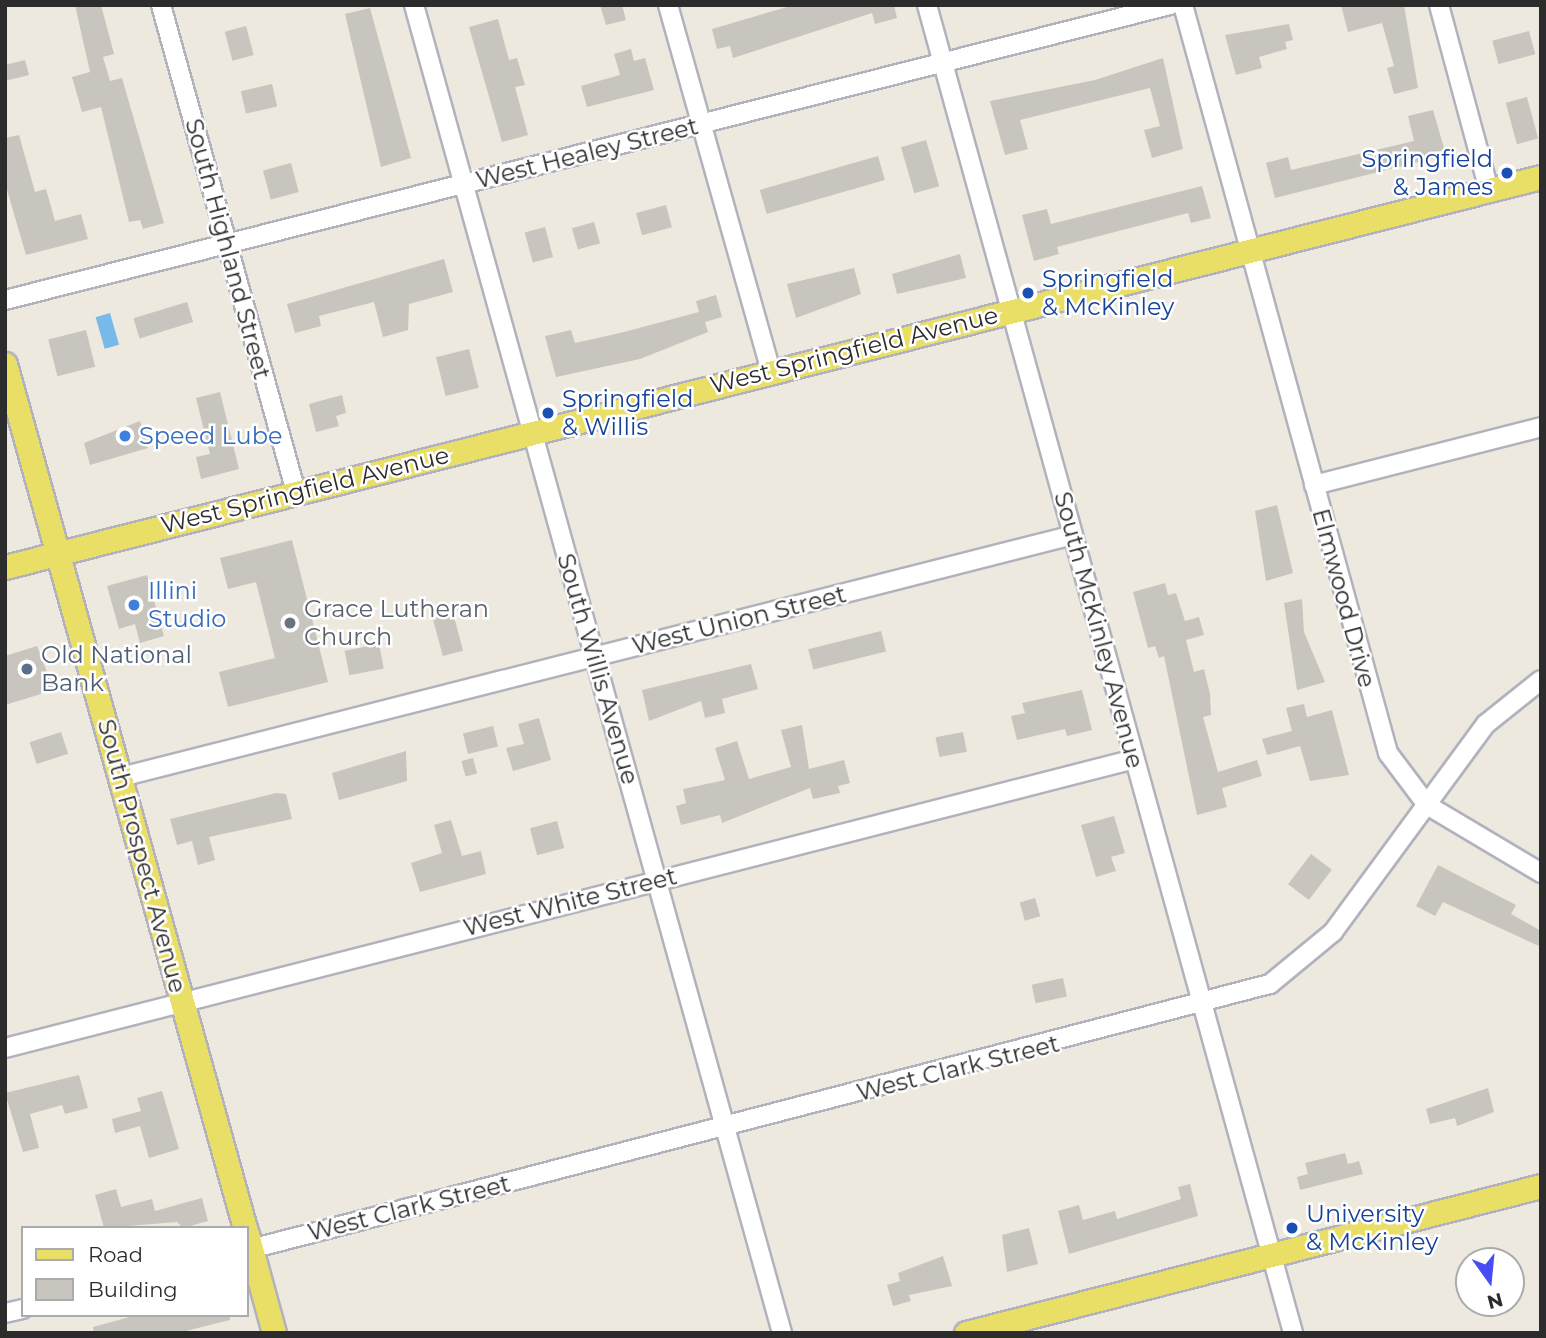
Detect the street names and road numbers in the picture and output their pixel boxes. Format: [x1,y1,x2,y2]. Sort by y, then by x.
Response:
street label: West Healey Street [473,111,701,195]
street label: South Highland Street [179,115,277,383]
street label: West Springfield Avenue [707,300,1001,400]
street label: West Springfield Avenue [158,440,452,540]
street label: South McKinley Avenue [1048,489,1150,771]
street label: Elmwood Drive [1306,505,1382,691]
street label: South Willis Avenue [551,550,645,788]
street label: West Union Street [629,579,849,661]
street label: South Prospect Avenue [92,716,192,996]
street label: West White Street [460,862,680,942]
street label: West Clark Street [854,1029,1062,1107]
street label: West Clark Street [305,1169,513,1247]

